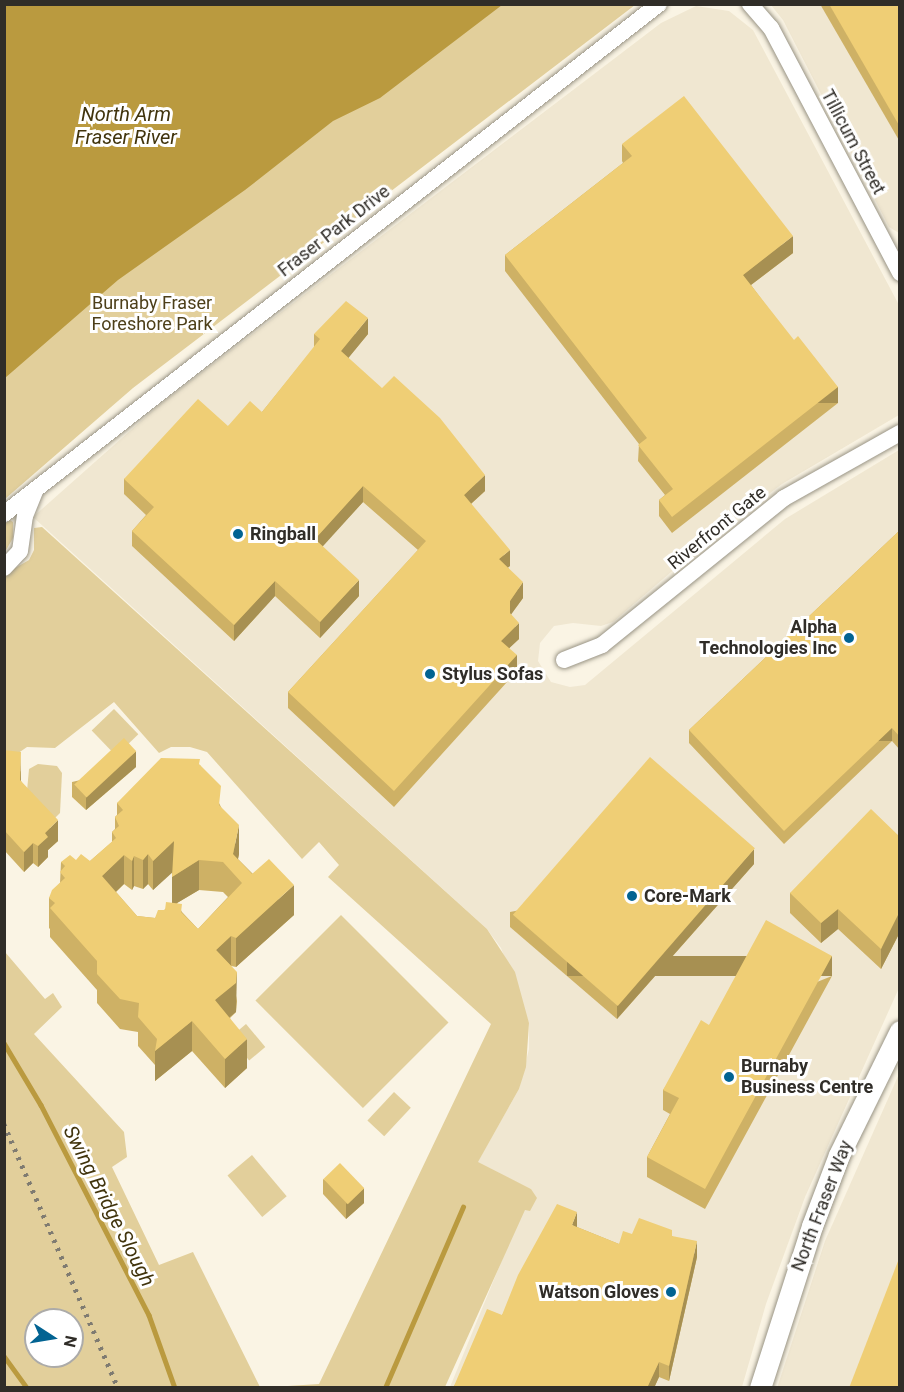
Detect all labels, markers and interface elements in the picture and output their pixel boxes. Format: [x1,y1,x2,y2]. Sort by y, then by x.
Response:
street label: Tillicum Street [816,86,890,198]
water label: North Arm Fraser River [75,103,177,150]
street label: Fraser Park Drive [274,181,394,281]
park label: Burnaby Fraser Foreshore Park [91,293,213,336]
street label: Riverfront Gate [664,482,770,574]
place label: Ringball [250,523,316,545]
marker: Ringball [231,527,245,541]
place label: Alpha Technologies Inc [699,617,837,660]
marker: Alpha Technologies Inc [842,631,856,645]
place label: Stylus Sofas [442,663,543,685]
marker: Stylus Sofas [423,667,437,681]
place label: Core-Mark [644,885,731,907]
marker: Core-Mark [625,889,639,903]
place label: Burnaby Business Centre [741,1056,873,1098]
marker: Burnaby Business Centre [722,1070,736,1084]
water label: Swing Bridge Slough [58,1122,160,1290]
street label: North Fraser Way [787,1138,857,1274]
place label: Watson Gloves [539,1281,659,1303]
marker: Watson Gloves [664,1285,678,1299]
north arrow [24,1308,84,1368]
text: N [60,1334,81,1349]

